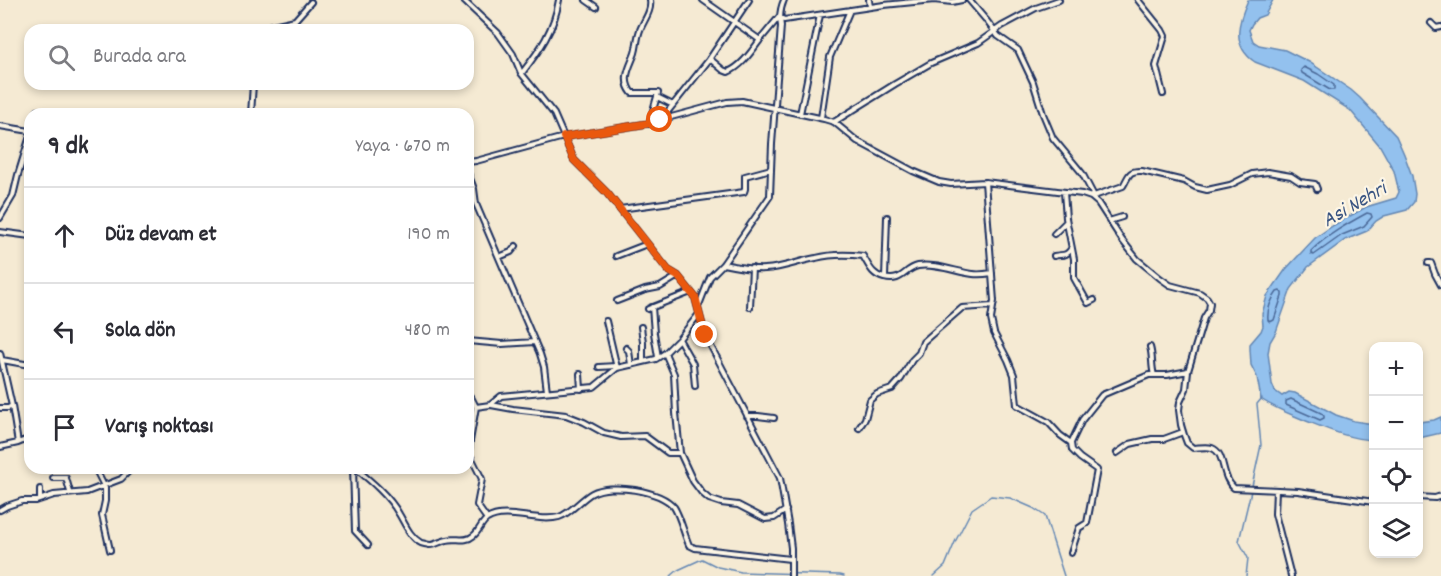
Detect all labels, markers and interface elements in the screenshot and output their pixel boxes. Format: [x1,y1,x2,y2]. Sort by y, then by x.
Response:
search box [24,24,474,90]
icon: search [45,41,78,74]
text: Burada ara [93,42,186,73]
route start [646,106,672,132]
text: 9 dk [48,129,89,166]
text: Yaya · 670 m [355,133,450,161]
water label: Asi Nehri [1317,174,1395,236]
icon: ahead [48,219,81,252]
text: Düz devam et [105,220,217,251]
text: 190 m [407,221,450,249]
icon: left [48,315,81,348]
text: Sola dön [105,316,175,347]
text: 480 m [404,317,450,345]
route end [691,321,717,347]
map controls [1369,342,1423,558]
button: + [1369,342,1423,396]
button: − [1369,396,1423,450]
icon: arrive [48,411,81,444]
text: Varış noktası [105,412,213,443]
button: locate [1369,450,1423,504]
button: layers [1369,504,1423,558]

